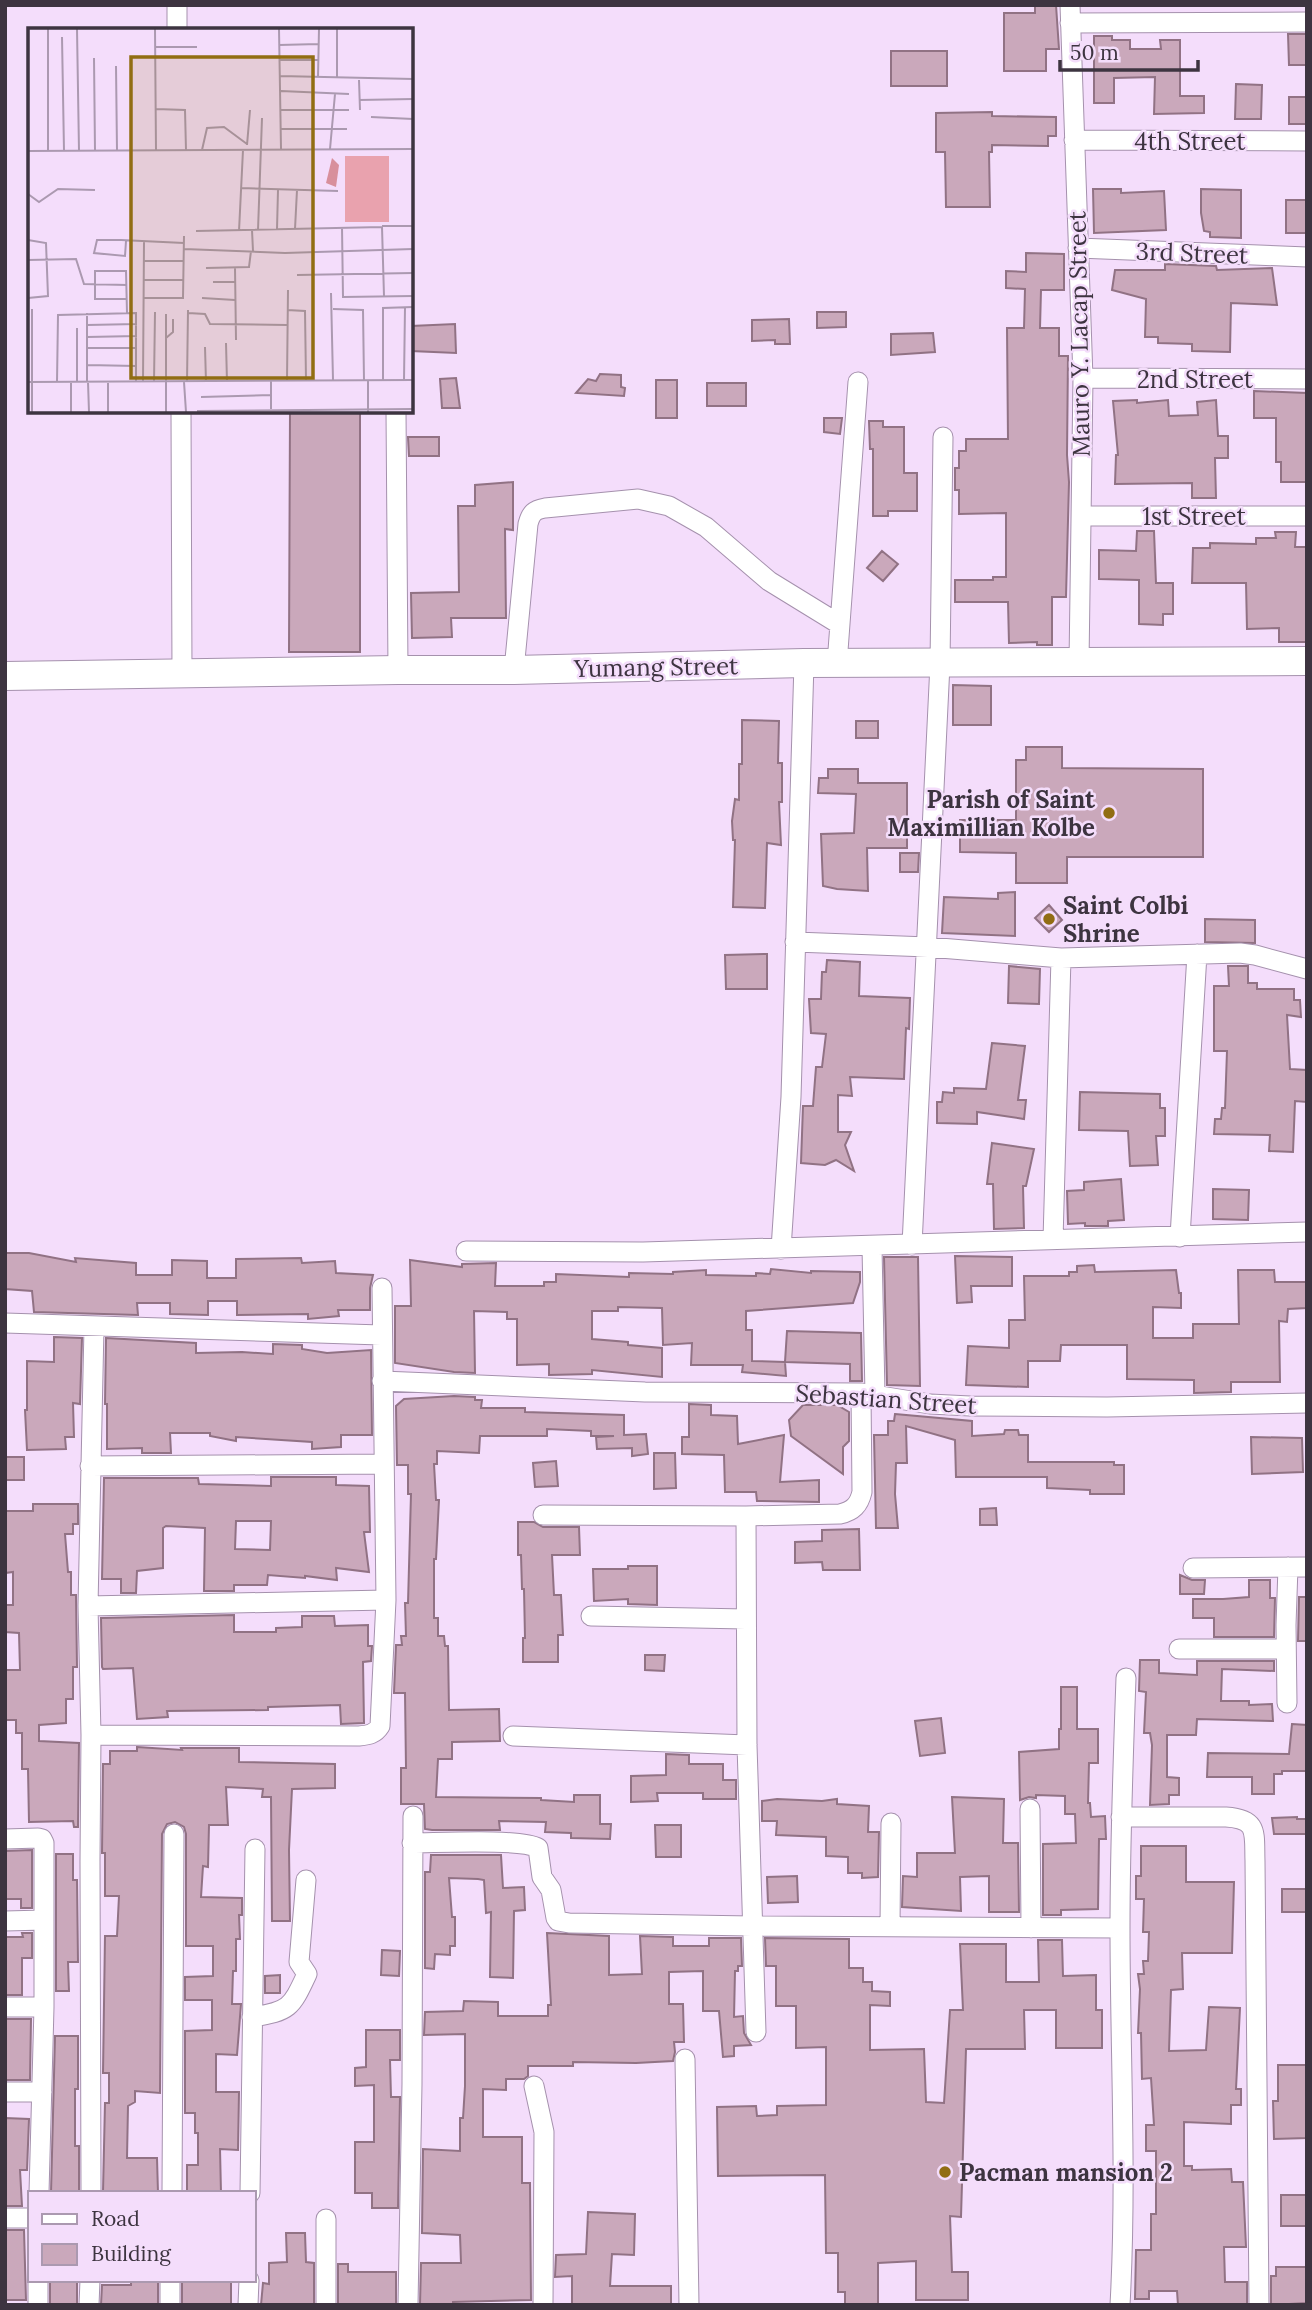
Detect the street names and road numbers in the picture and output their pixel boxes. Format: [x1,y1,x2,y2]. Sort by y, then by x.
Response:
street label: 4th Street [1134,126,1246,157]
street label: Mauro Y. Lacap Street [1061,210,1097,457]
street label: 3rd Street [1135,236,1249,270]
street label: 2nd Street [1137,364,1254,395]
street label: 1st Street [1142,501,1246,532]
street label: Yumang Street [573,650,739,684]
street label: Sebastian Street [794,1377,978,1421]

